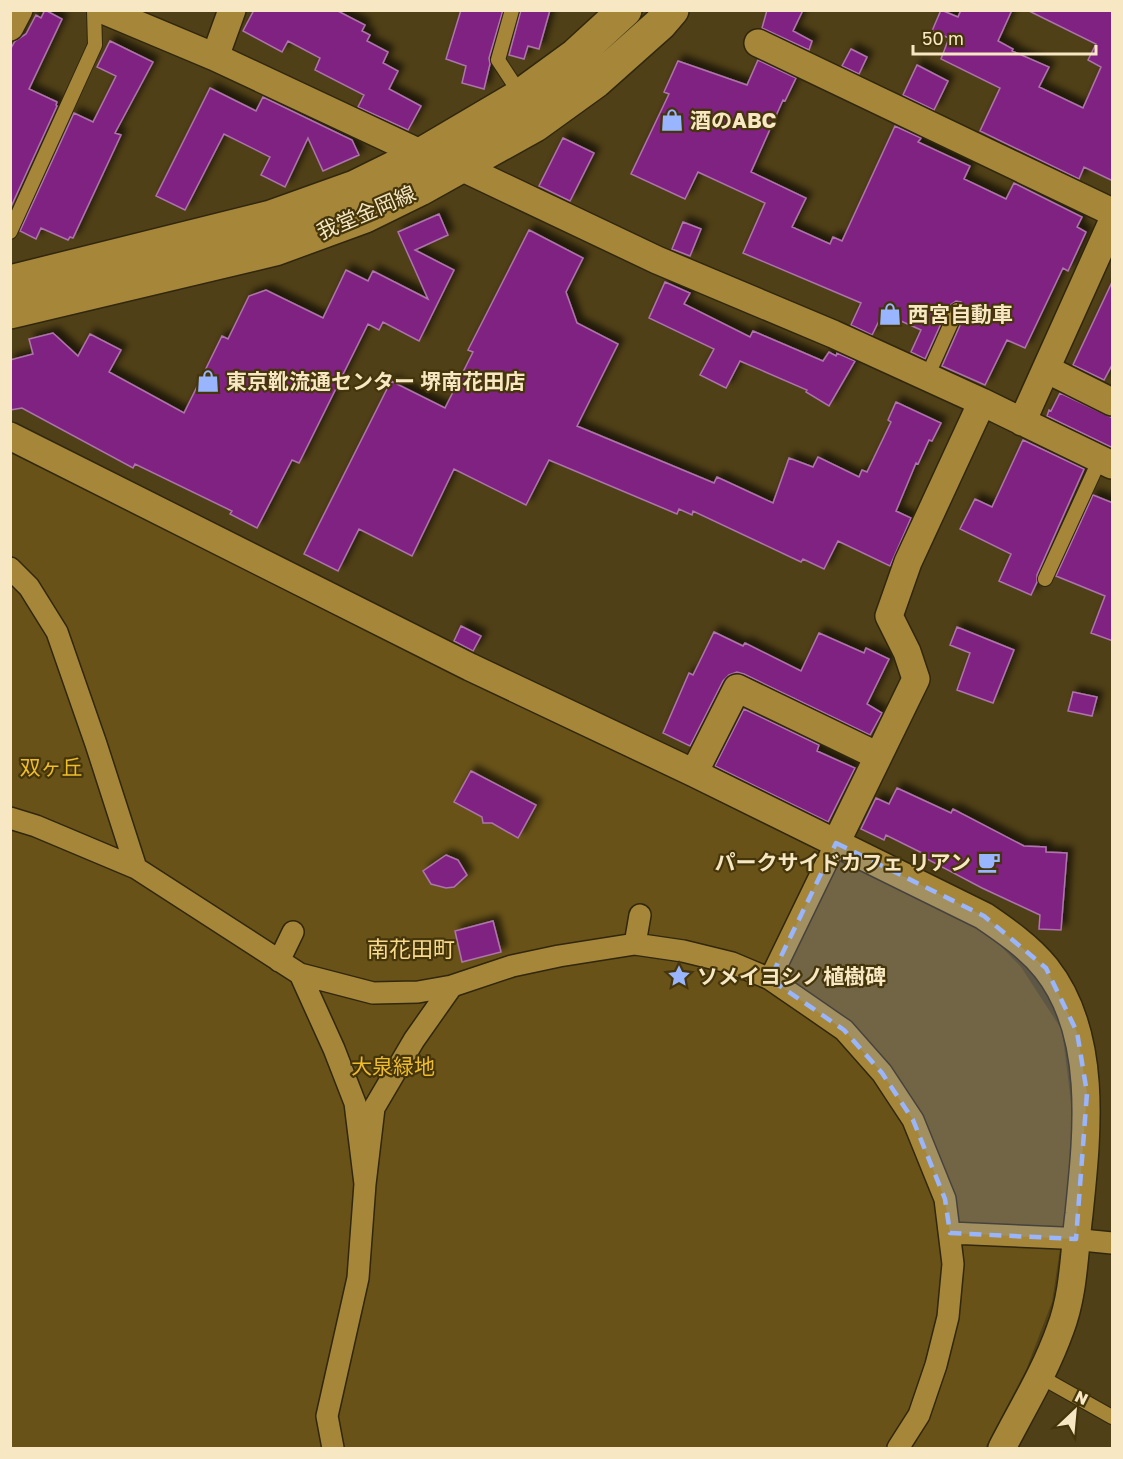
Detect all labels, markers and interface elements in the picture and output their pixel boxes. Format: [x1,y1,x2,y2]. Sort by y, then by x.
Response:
scale bar [913,18,1096,56]
text: 50 m [922,27,964,49]
shop icon: 酒のABC [659,107,685,133]
place label: 酒のABC [690,107,777,133]
street label: 我堂金岡線 [313,180,419,244]
shop icon: 西宮自動車 [877,301,903,327]
place label: 西宮自動車 [908,301,1013,327]
shop icon: 東京靴流通センター 堺南花田店 [195,368,221,394]
place label: 東京靴流通センター 堺南花田店 [226,368,525,394]
park label: 双ヶ丘 [20,754,83,780]
place label: パークサイドカフェ リアン [715,849,971,875]
cafe icon: パークサイドカフェ リアン [976,849,1002,875]
district label: 南花田町 [367,935,455,962]
place icon: ソメイヨシノ植樹碑 [666,963,692,989]
place label: ソメイヨシノ植樹碑 [697,963,886,989]
park label: 大泉緑地 [351,1053,435,1079]
north arrow [1045,1381,1105,1441]
text: N [1072,1386,1091,1409]

